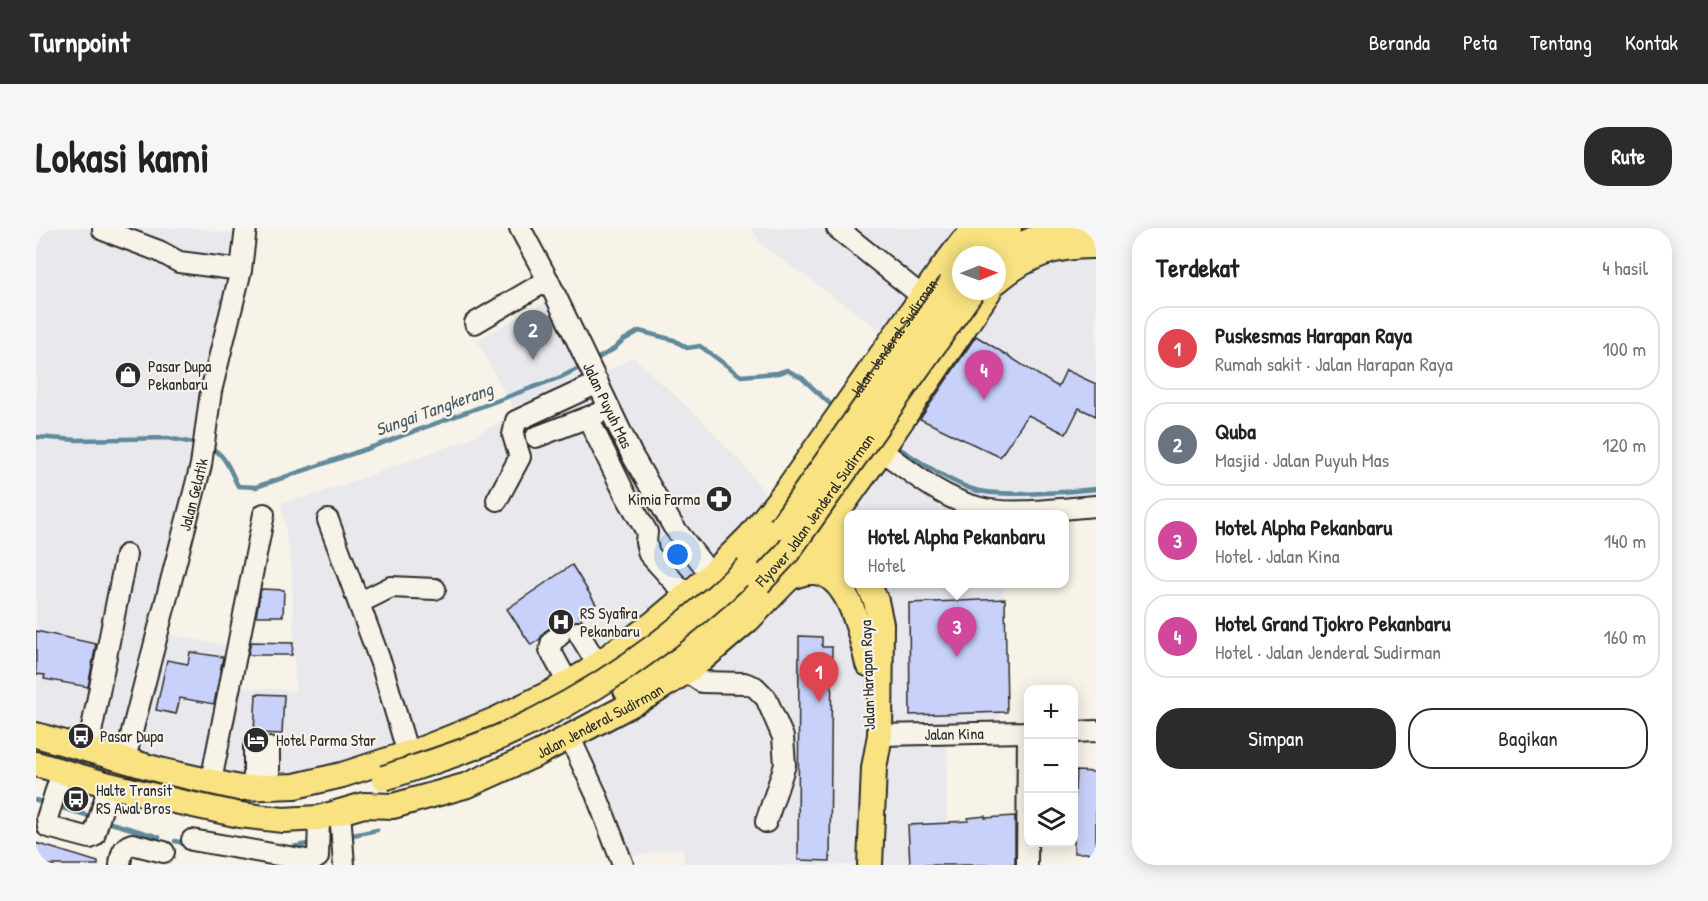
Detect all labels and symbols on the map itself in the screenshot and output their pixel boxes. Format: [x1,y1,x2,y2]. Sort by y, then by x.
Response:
north arrow [952,246,1006,300]
street label: Jalan Jenderal Sudirman [844,274,943,402]
pin: 2 [514,310,552,360]
pin: 4 [964,350,1004,400]
place label: Pasar Dupa Pekanbaru [148,355,211,395]
street label: Jalan Puyuh Mas [578,358,638,452]
shop icon: Pasar Dupa Pekanbaru [113,360,143,390]
water label: Sungai Tangkerang [372,376,497,442]
street label: Flyover Jalan Jenderal Sudirman [749,429,879,592]
street label: Jalan Gelatik [173,457,213,533]
pharmacy icon: Kimia Farma [704,484,734,514]
place label: Kimia Farma [628,488,700,510]
your location [663,540,692,569]
place label: RS Syafira Pekanbaru [580,602,640,642]
hospital icon: RS Syafira Pekanbaru [546,607,576,637]
pin: 3 [938,608,976,657]
street label: Jalan Harapan Raya [854,619,880,731]
pin: 1 [800,652,838,702]
street label: Jalan Jenderal Sudirman [533,678,667,763]
bus stop icon: Pasar Dupa [66,721,96,751]
street label: Jalan Kina [924,722,984,745]
place label: Pasar Dupa [100,725,163,747]
hotel icon: Hotel Parma Star [241,725,271,755]
place label: Hotel Parma Star [276,729,376,751]
place label: Halte Transit RS Awal Bros [96,779,172,819]
bus stop icon: Halte Transit RS Awal Bros [61,784,91,814]

